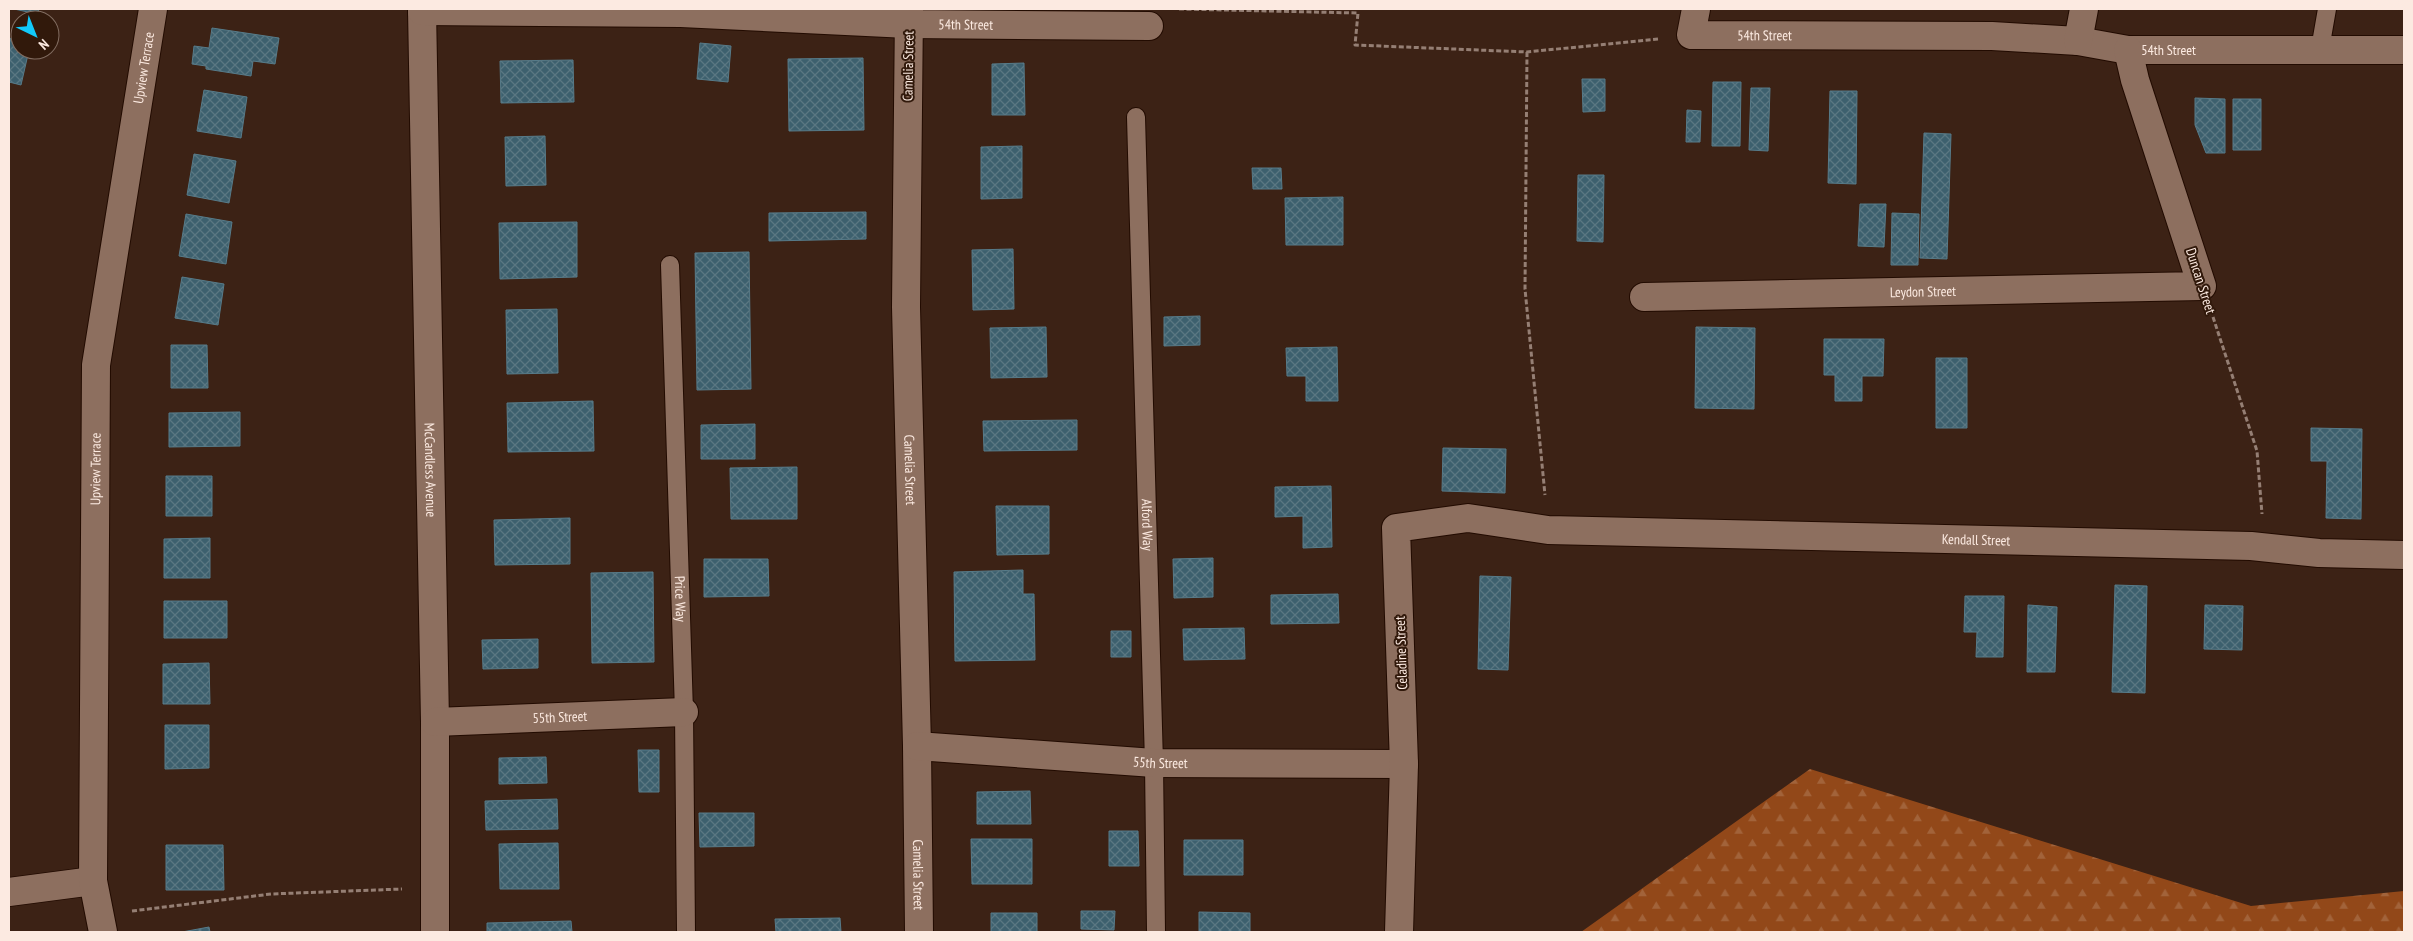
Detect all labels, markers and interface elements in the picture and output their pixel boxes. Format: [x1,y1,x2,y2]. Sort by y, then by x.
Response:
north arrow [10,10,60,60]
street label: 54th Street [938,15,993,34]
street label: 54th Street [1737,26,1792,44]
street label: Upview Terrace [129,30,158,105]
street label: Camelia Street [898,30,918,101]
text: N [35,35,53,54]
street label: 54th Street [2141,41,2196,59]
street label: Duncan Street [2182,246,2220,316]
street label: Leydon Street [1890,282,1956,301]
street label: McCandless Avenue [421,422,440,518]
street label: Upview Terrace [86,432,105,505]
street label: Camelia Street [900,434,920,506]
street label: Alford Way [1138,499,1157,552]
street label: Kendall Street [1942,530,2011,550]
street label: Price Way [671,576,690,623]
street label: Celadine Street [1391,616,1411,690]
street label: 55th Street [532,707,588,727]
street label: 55th Street [1132,753,1188,772]
street label: Camelia Street [909,839,928,910]

